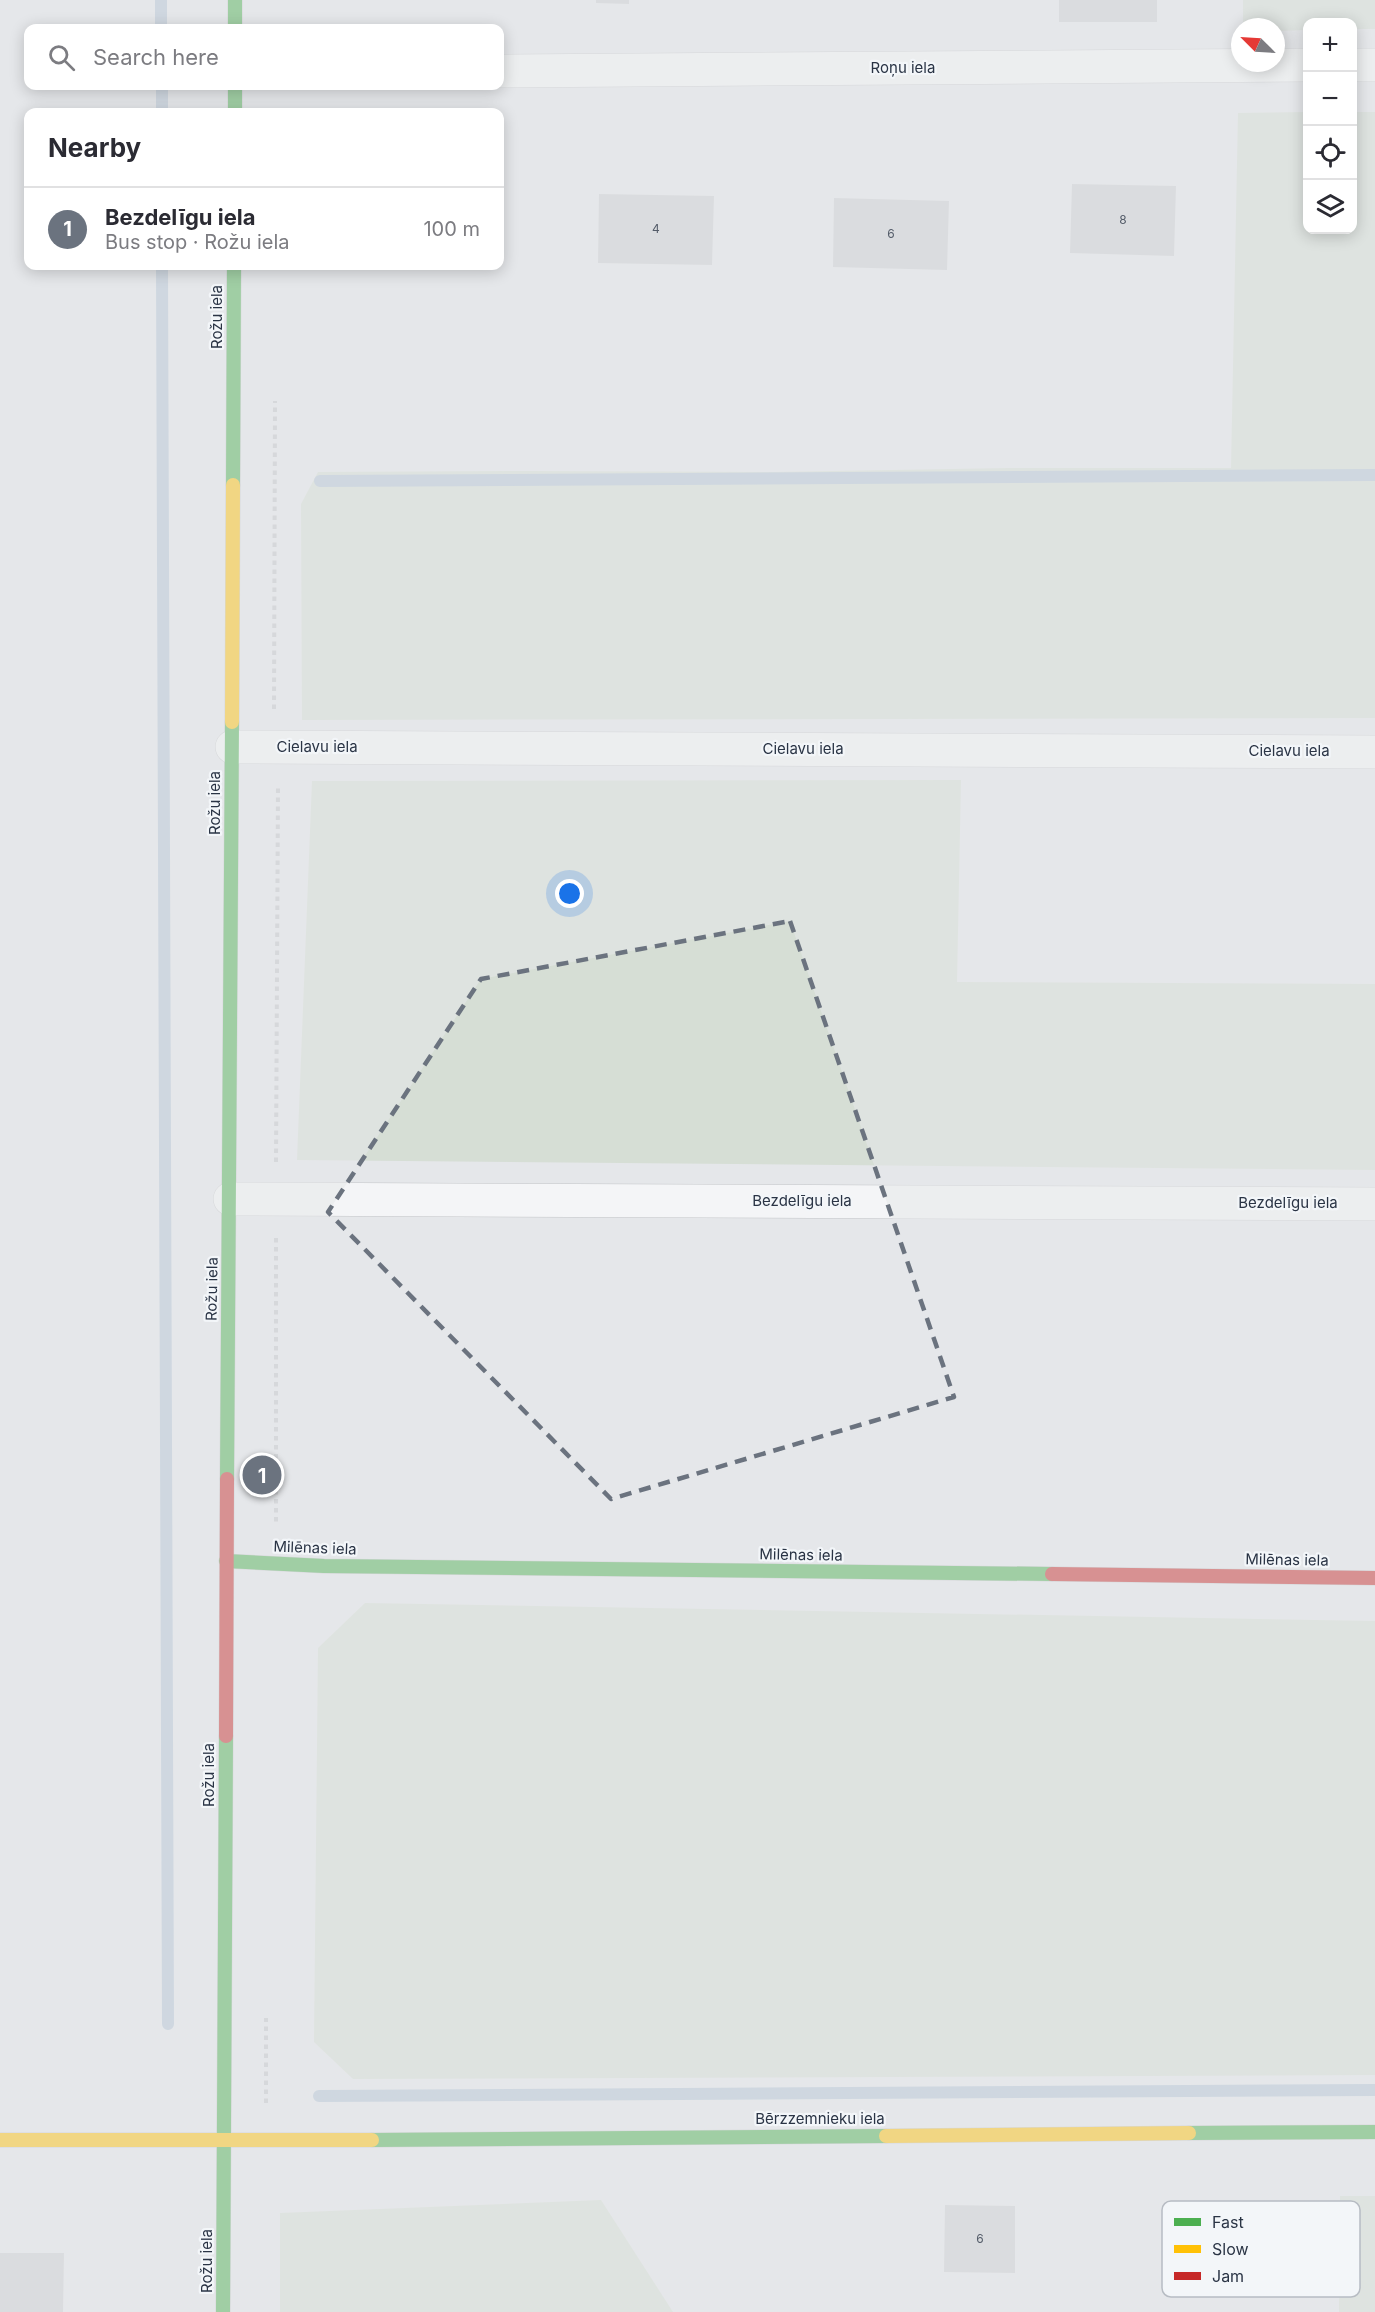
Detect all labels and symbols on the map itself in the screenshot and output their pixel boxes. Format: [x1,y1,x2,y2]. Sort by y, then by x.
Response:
north arrow [1231,18,1285,72]
street label: Roņu iela [871,58,935,77]
house number: 8 [1119,212,1127,227]
house number: 4 [652,221,660,236]
house number: 6 [887,226,895,241]
street label: Rožu iela [207,285,226,349]
street label: Cielavu iela [276,737,358,756]
street label: Cielavu iela [762,739,844,758]
street label: Cielavu iela [1248,741,1330,760]
street label: Rožu iela [205,771,224,835]
your location [555,879,584,908]
street label: Bezdelīgu iela [752,1191,852,1210]
street label: Bezdelīgu iela [1238,1193,1338,1212]
street label: Rožu iela [201,1257,222,1321]
pin: 1 [242,1452,282,1498]
street label: Milēnas iela [273,1537,357,1558]
street label: Milēnas iela [759,1544,843,1565]
street label: Milēnas iela [1245,1549,1329,1570]
street label: Rožu iela [199,1743,218,1807]
street label: Bērzzemnieku iela [755,2109,885,2128]
legend [1162,2201,1360,2297]
text: Fast [1212,2212,1244,2232]
street label: Rožu iela [197,2229,216,2293]
house number: 6 [976,2231,984,2246]
text: Slow [1212,2239,1249,2259]
text: Jam [1212,2266,1244,2286]

